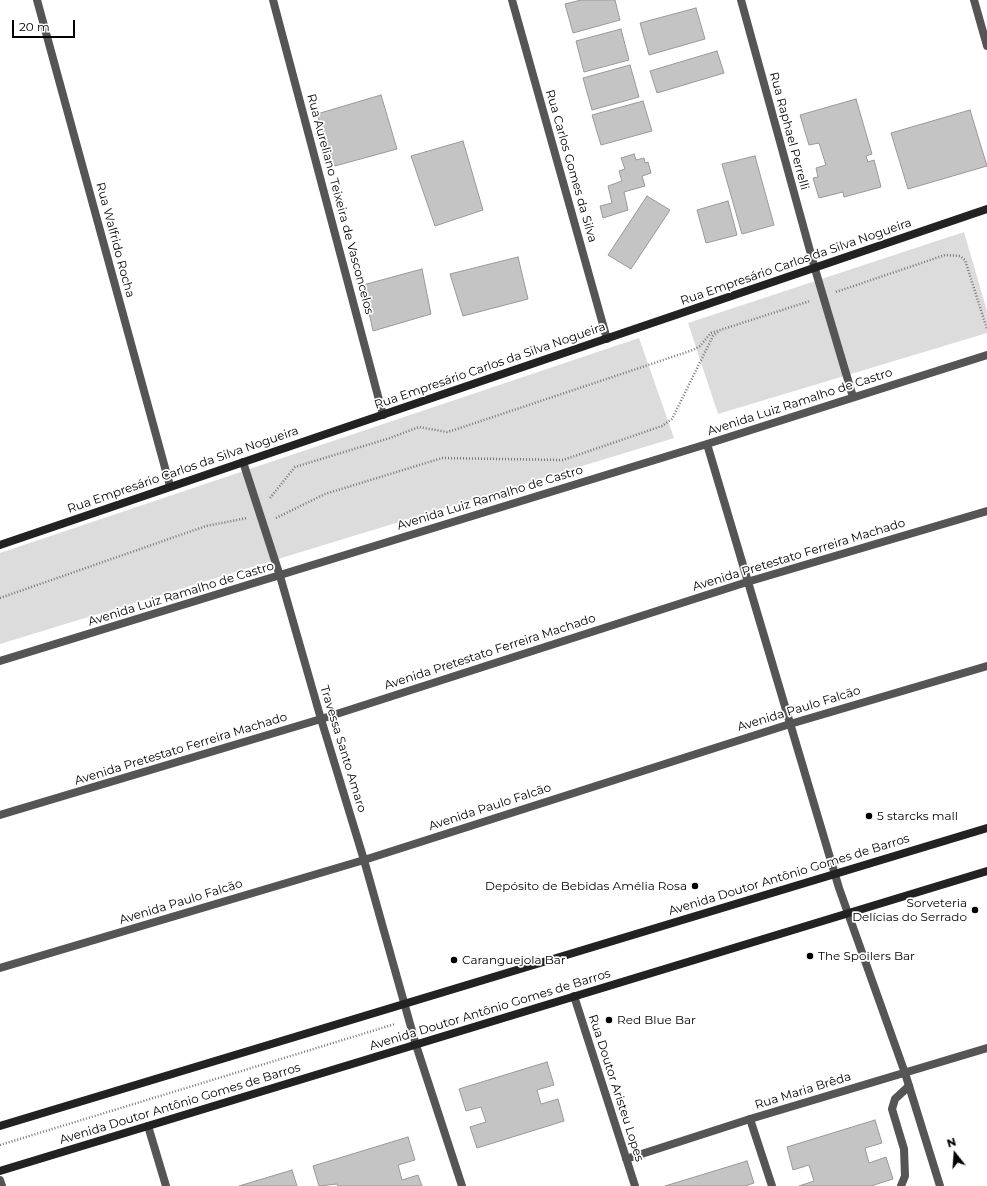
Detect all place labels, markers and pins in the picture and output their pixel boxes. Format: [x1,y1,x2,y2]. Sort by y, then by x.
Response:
place label: 5 starcks mall [877,809,958,823]
marker: 5 starcks mall [864,811,874,821]
place label: Depósito de Bebidas Amélia Rosa [485,879,687,893]
marker: Depósito de Bebidas Amélia Rosa [690,881,700,891]
place label: Sorveteria Delícias do Serrado [852,896,967,924]
marker: Sorveteria Delícias do Serrado [970,905,980,915]
place label: The Spoilers Bar [818,949,915,963]
marker: The Spoilers Bar [805,951,815,961]
place label: Caranguejola Bar [462,953,566,967]
marker: Caranguejola Bar [449,955,459,965]
place label: Red Blue Bar [617,1013,696,1027]
marker: Red Blue Bar [604,1015,614,1025]

